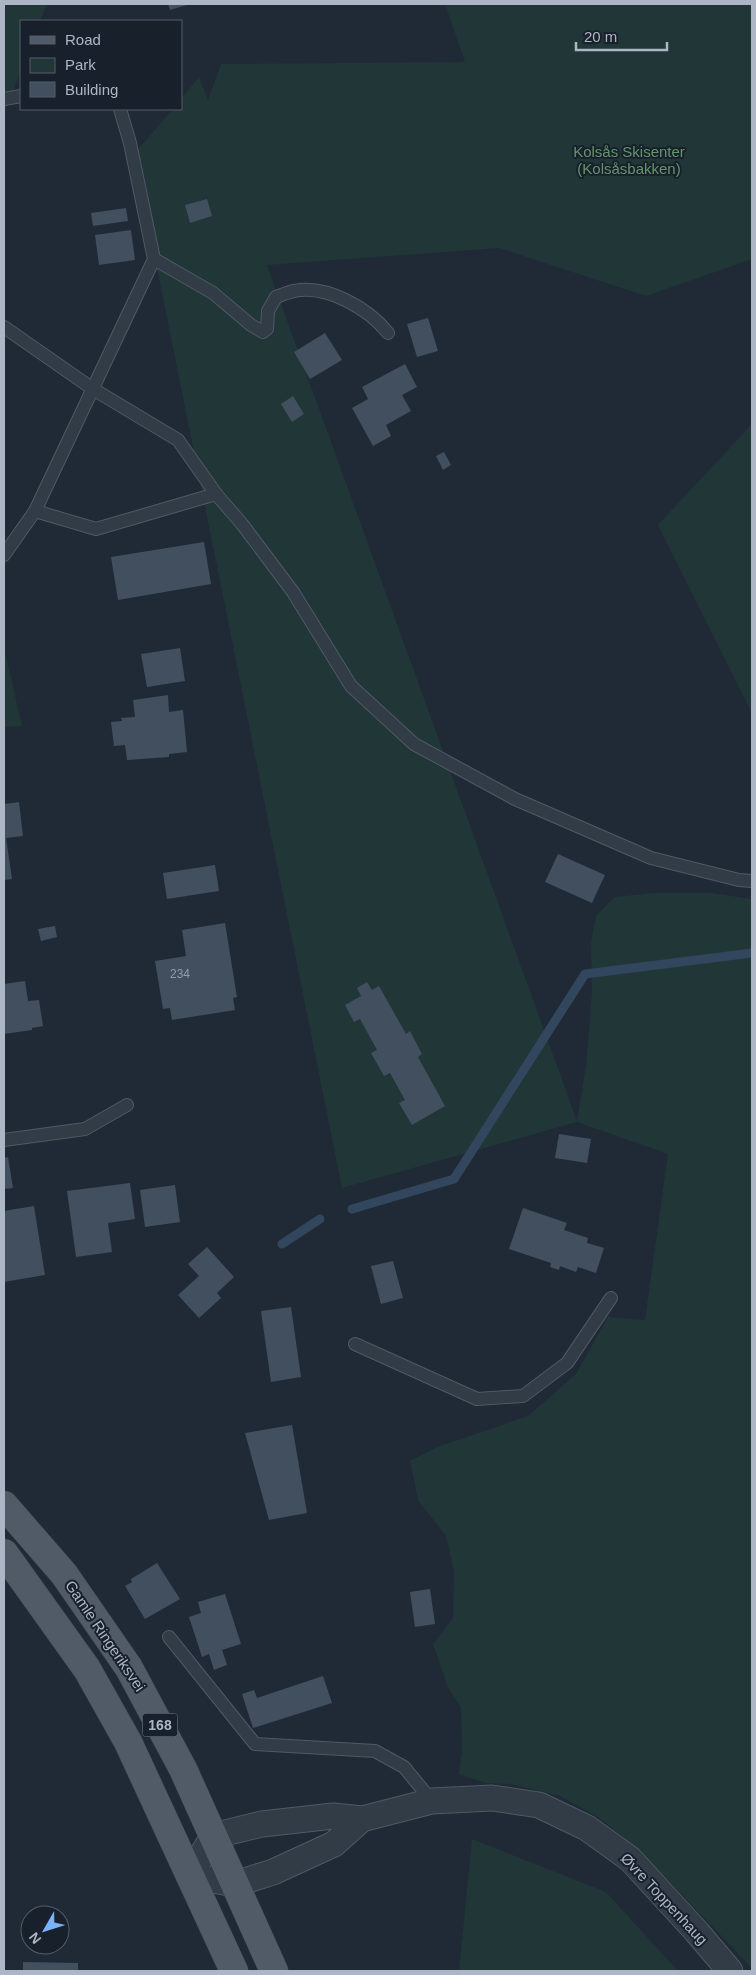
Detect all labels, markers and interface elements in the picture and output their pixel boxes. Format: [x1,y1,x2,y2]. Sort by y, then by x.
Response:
legend [20,20,182,110]
scale bar [576,20,667,52]
text: 20 m [584,28,617,45]
text: Road [65,31,101,48]
text: Park [65,56,96,73]
text: Building [65,81,118,98]
park label: Kolsås Skisenter (Kolsåsbakken) [573,143,685,177]
house number: 234 [170,967,190,981]
street label: Gamle Ringeriksvei [62,1577,149,1694]
road number: 168 [142,1714,178,1736]
street label: Øvre Toppenhaug [618,1849,711,1948]
north arrow [20,1905,70,1955]
text: N [25,1929,44,1947]

